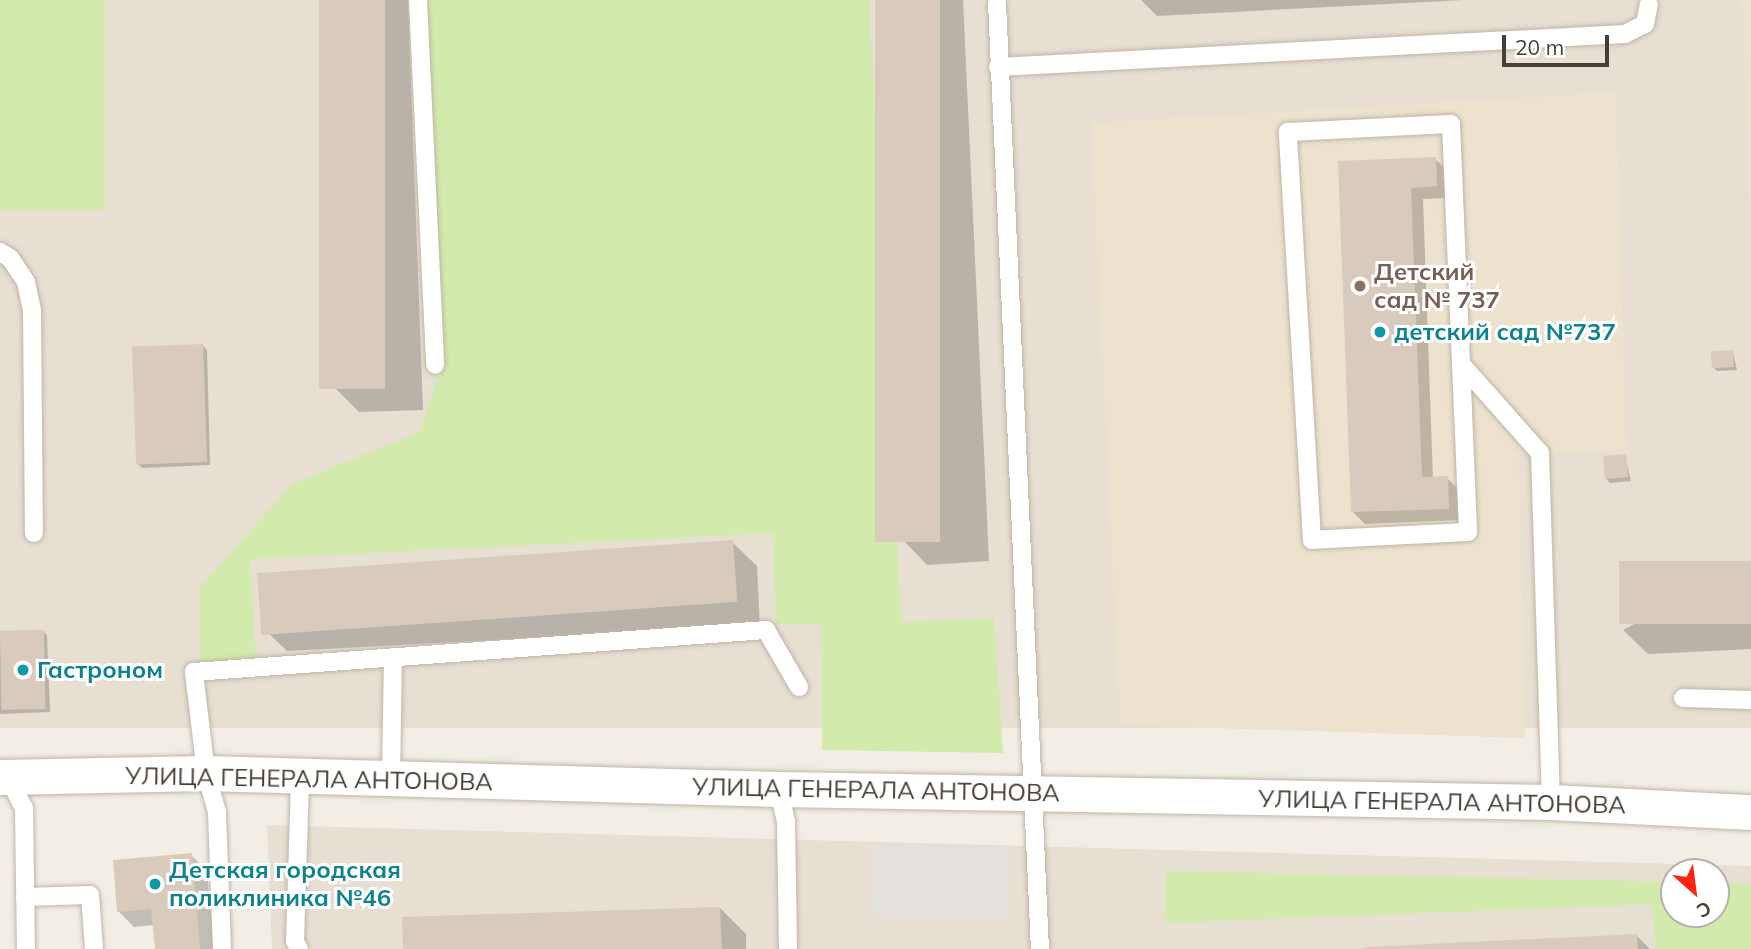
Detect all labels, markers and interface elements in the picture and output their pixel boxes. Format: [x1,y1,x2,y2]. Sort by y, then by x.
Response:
scale bar [1506,21,1613,65]
text: 20 m [1515,34,1564,60]
place label: Детский сад № 737 [1374,258,1500,314]
marker: Детский сад № 737 [1352,278,1368,294]
place label: детский сад №737 [1394,318,1616,346]
marker: детский сад №737 [1372,324,1388,340]
place label: Гастроном [37,656,163,684]
marker: Гастроном [15,662,31,678]
street label: УЛИЦА ГЕНЕРАЛА АНТОНОВА [125,761,493,797]
street label: УЛИЦА ГЕНЕРАЛА АНТОНОВА [692,772,1060,808]
street label: УЛИЦА ГЕНЕРАЛА АНТОНОВА [1258,784,1626,820]
place label: Детская городская поликлиника №46 [169,856,401,912]
north arrow [1660,858,1730,928]
marker: Детская городская поликлиника №46 [147,876,163,892]
text: С [1693,896,1715,923]

